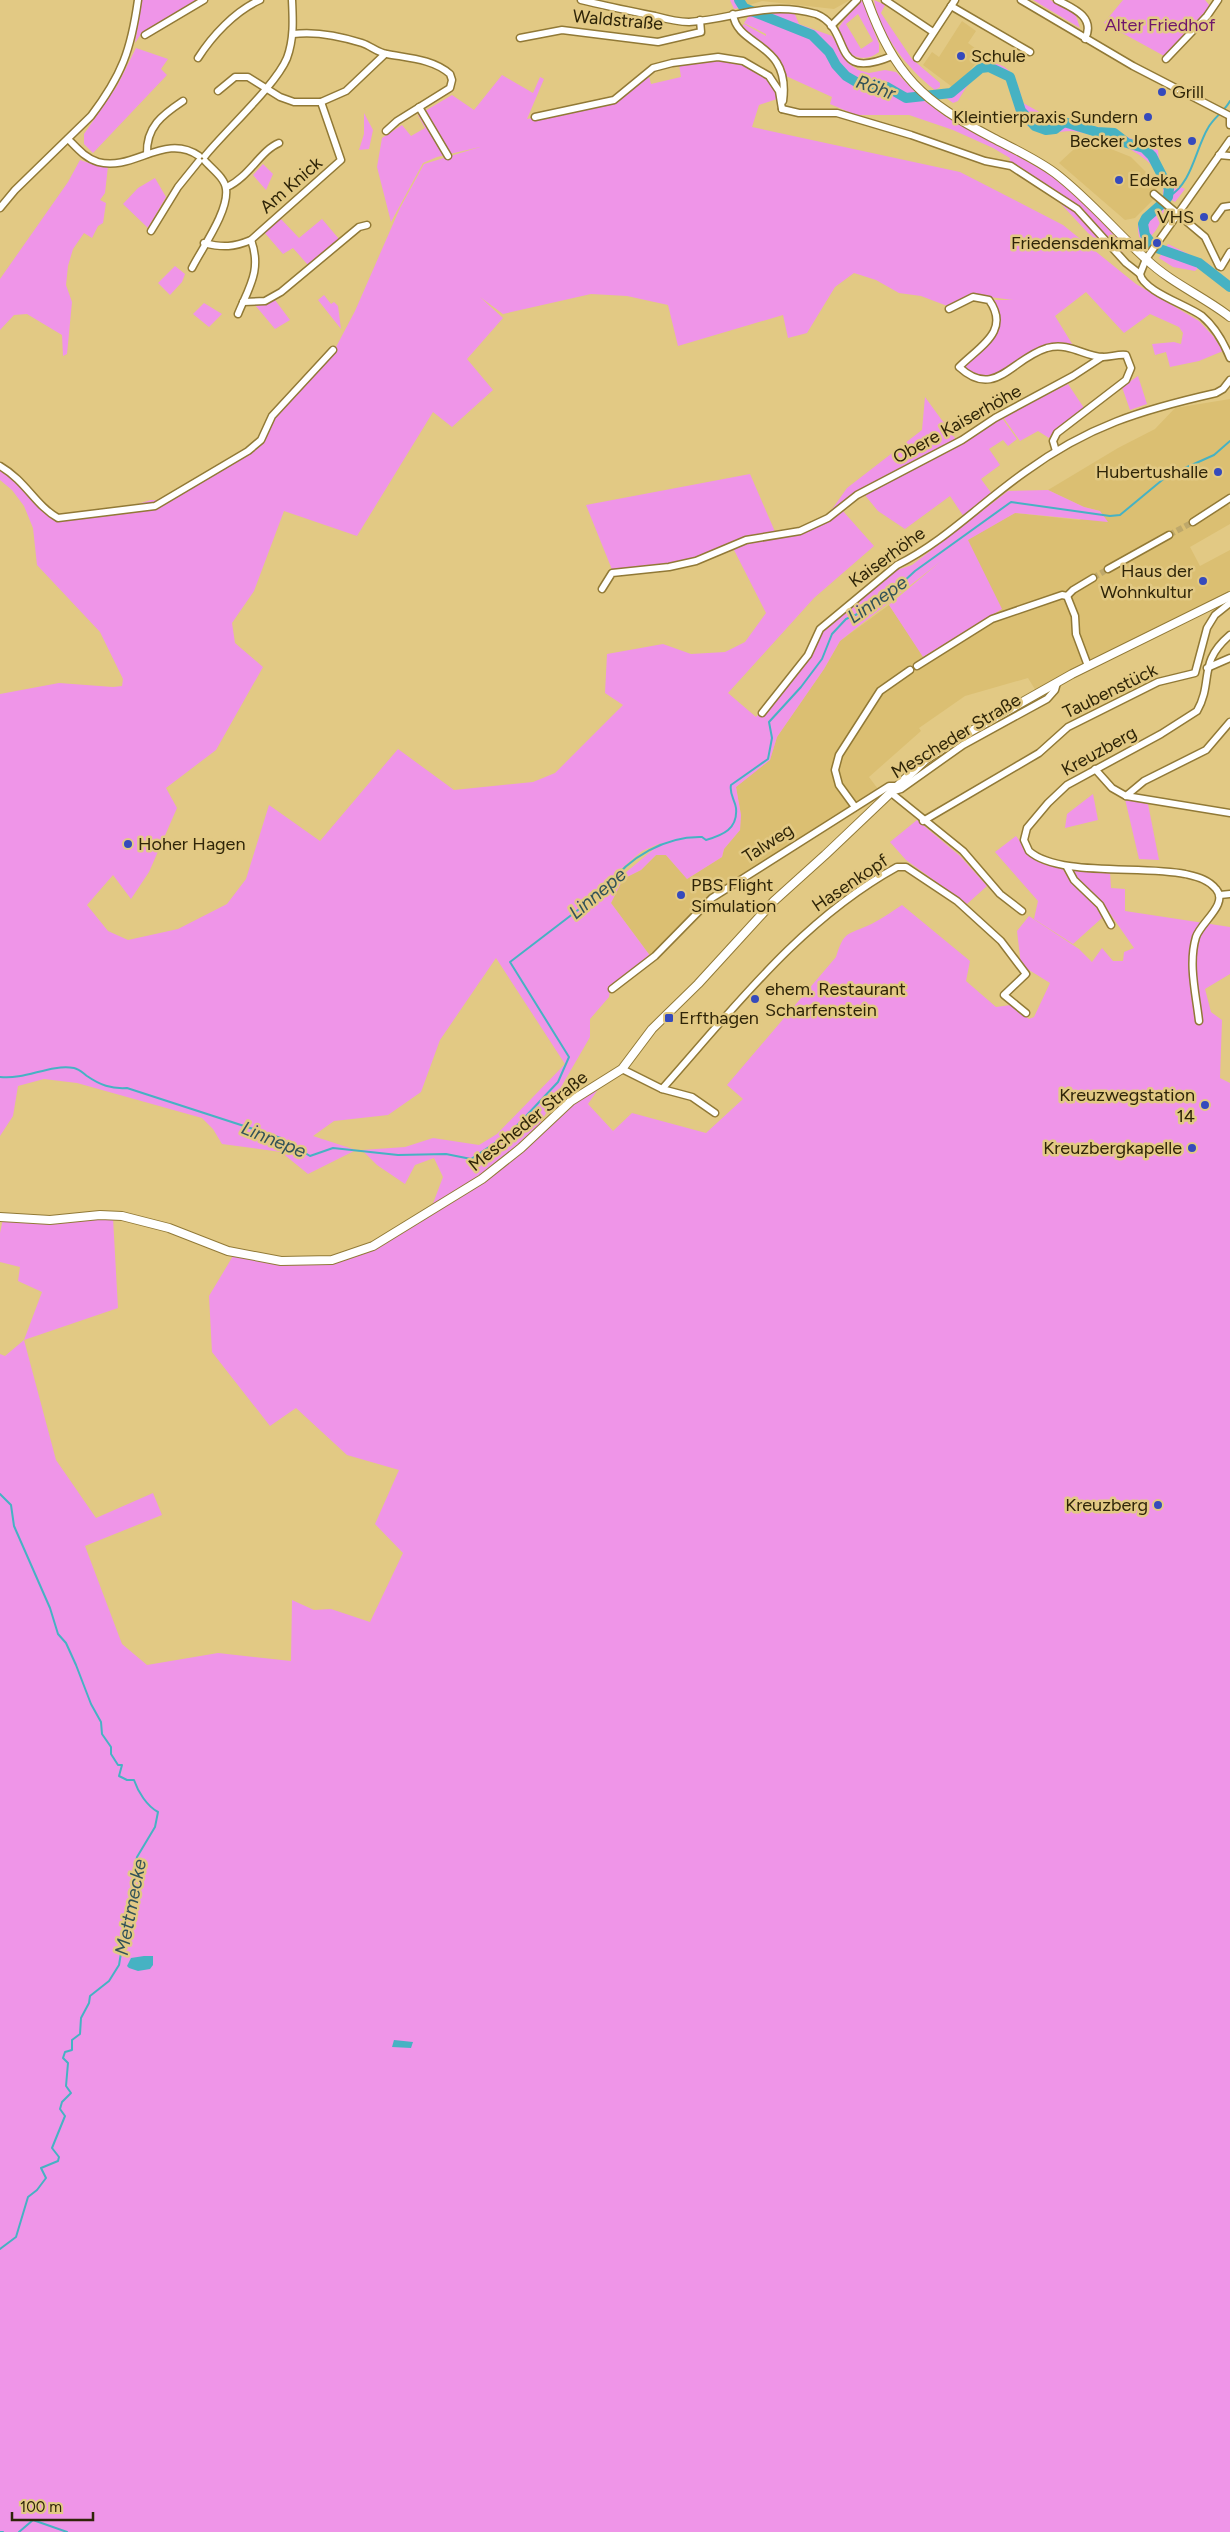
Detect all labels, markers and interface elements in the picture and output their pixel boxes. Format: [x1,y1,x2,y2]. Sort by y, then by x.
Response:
street label: Waldstraße [572,5,664,35]
park label: Alter Friedhof [1105,14,1216,36]
place label: Schule [971,45,1026,67]
marker: Schule [955,50,967,62]
water label: Röhr [853,70,899,105]
place label: Grill [1172,81,1204,103]
marker: Grill [1156,86,1168,98]
place label: Kleintierpraxis Sundern [953,106,1138,128]
marker: Kleintierpraxis Sundern [1142,111,1154,123]
place label: Becker Jostes [1069,130,1182,152]
marker: Becker Jostes [1186,135,1198,147]
street label: Am Knick [255,152,327,218]
place label: Edeka [1129,169,1178,191]
marker: Edeka [1113,174,1125,186]
place label: VHS [1157,206,1194,228]
marker: VHS [1198,211,1210,223]
place label: Friedensdenkmal [1011,232,1147,254]
marker: Friedensdenkmal [1151,237,1163,249]
street label: Obere Kaiserhöhe [889,380,1025,468]
place label: Hubertushalle [1096,461,1208,483]
marker: Hubertushalle [1212,466,1224,478]
street label: Kaiserhöhe [845,522,930,592]
place label: Haus der Wohnkultur [1100,560,1193,603]
water label: Linnepe [843,570,912,628]
marker: Haus der Wohnkultur [1197,575,1209,587]
street label: Taubenstück [1059,659,1161,723]
street label: Mescheder Straße [887,689,1025,783]
street label: Kreuzberg [1057,721,1141,781]
street label: Talweg [738,818,798,868]
place label: Hoher Hagen [138,833,246,855]
marker: Hoher Hagen [122,838,134,850]
street label: Hasenkopf [808,849,893,917]
water label: Linnepe [564,862,631,924]
place label: PBS Flight Simulation [691,874,776,917]
marker: PBS Flight Simulation [675,889,687,901]
place label: ehem. Restaurant Scharfenstein [765,978,906,1021]
marker: ehem. Restaurant Scharfenstein [749,993,761,1005]
place label: Erfthagen [679,1007,759,1029]
marker: Erfthagen [663,1012,675,1024]
street label: Mescheder Straße [464,1066,592,1176]
place label: Kreuzwegstation 14 [1059,1084,1195,1127]
marker: Kreuzwegstation 14 [1199,1099,1211,1111]
water label: Linnepe [238,1116,310,1163]
place label: Kreuzbergkapelle [1043,1137,1182,1159]
marker: Kreuzbergkapelle [1186,1142,1198,1154]
place label: Kreuzberg [1065,1494,1148,1516]
marker: Kreuzberg [1152,1499,1164,1511]
water label: Mettmecke [110,1856,151,1957]
scale bar [12,2490,94,2522]
text: 100 m [20,2498,62,2516]

